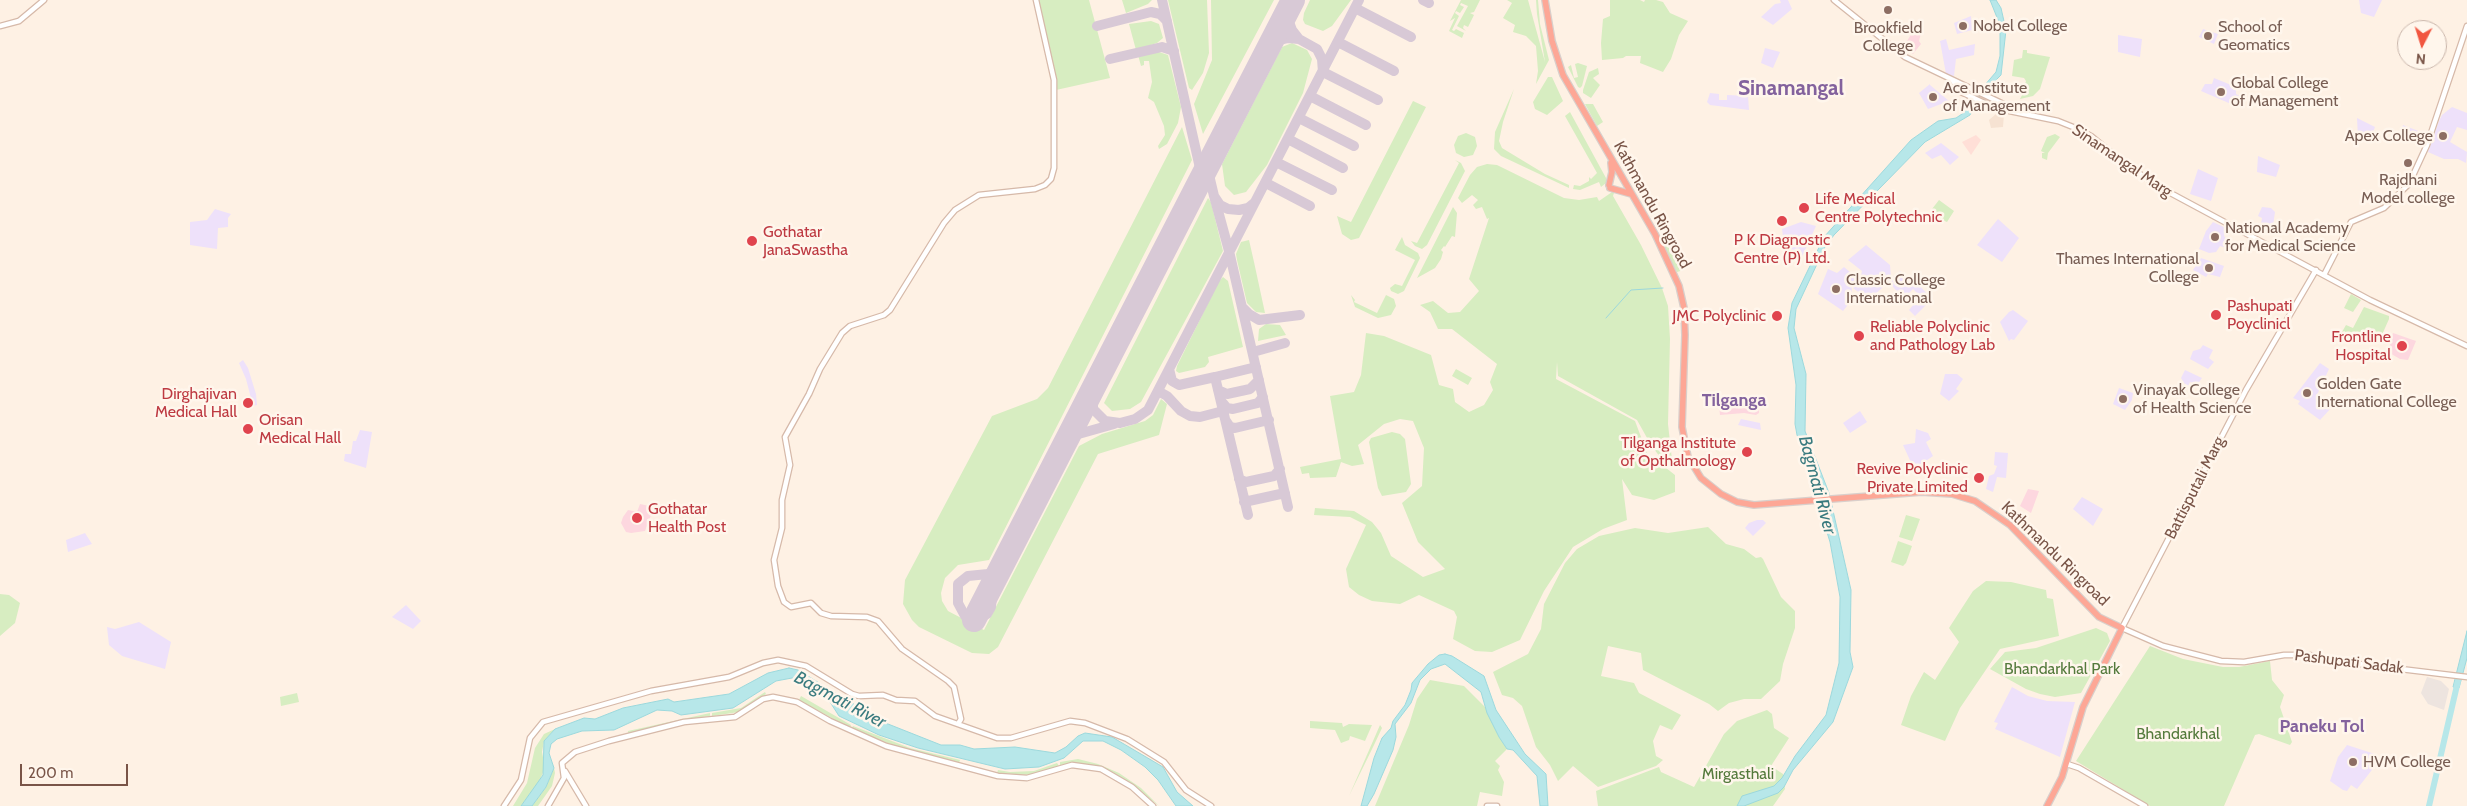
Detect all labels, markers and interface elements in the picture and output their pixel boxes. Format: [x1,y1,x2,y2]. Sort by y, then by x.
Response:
marker: Brookfield College [1882,4,1894,16]
place label: Nobel College [1973,16,2068,36]
place label: School of Geomatics [2218,17,2290,55]
place label: Brookfield College [1854,18,1922,56]
marker: Nobel College [1957,20,1969,32]
north arrow [2397,20,2447,70]
marker: School of Geomatics [2202,30,2214,42]
text: N [2415,50,2426,68]
place label: Global College of Management [2231,73,2338,111]
district label: Sinamangal [1738,76,1844,102]
place label: Ace Institute of Management [1943,78,2050,116]
marker: Global College of Management [2215,86,2227,98]
marker: Ace Institute of Management [1927,91,1939,103]
street label: Sinamangal Marg [2068,120,2176,202]
place label: Apex College [2345,126,2433,146]
marker: Apex College [2437,130,2449,142]
street label: Kathmandu Ringroad [1609,138,1695,272]
marker: Rajdhani Model college [2402,157,2414,169]
place label: Rajdhani Model college [2361,170,2455,208]
place label: Life Medical Centre Polytechnic [1815,189,1942,227]
marker: Life Medical Centre Polytechnic [1797,201,1811,215]
marker: P K Diagnostic Centre (P) Ltd. [1775,214,1789,228]
place label: National Academy for Medical Science [2225,218,2356,256]
place label: Gothatar JanaSwastha [763,222,848,260]
place label: P K Diagnostic Centre (P) Ltd. [1734,230,1830,268]
marker: National Academy for Medical Science [2209,231,2221,243]
marker: Gothatar JanaSwastha [745,234,759,248]
place label: Thames International College [2056,249,2199,287]
marker: Thames International College [2203,262,2215,274]
place label: Classic College International [1846,270,1945,308]
marker: Classic College International [1830,283,1842,295]
place label: Pashupati Poyclinicl [2227,296,2293,334]
place label: JMC Polyclinic [1672,306,1766,326]
marker: Pashupati Poyclinicl [2209,308,2223,322]
marker: JMC Polyclinic [1770,309,1784,323]
place label: Reliable Polyclinic and Pathology Lab [1870,317,1995,355]
place label: Frontline Hospital [2331,327,2391,365]
marker: Reliable Polyclinic and Pathology Lab [1852,329,1866,343]
marker: Frontline Hospital [2395,339,2409,353]
place label: Golden Gate International College [2317,374,2457,412]
place label: Vinayak College of Health Science [2133,380,2251,418]
place label: Dirghajivan Medical Hall [155,384,237,422]
marker: Golden Gate International College [2301,387,2313,399]
district label: Tilganga [1702,390,1766,412]
marker: Vinayak College of Health Science [2117,393,2129,405]
marker: Dirghajivan Medical Hall [241,396,255,410]
place label: Orisan Medical Hall [259,410,341,448]
marker: Orisan Medical Hall [241,422,255,436]
place label: Tilganga Institute of Opthalmology [1620,433,1736,471]
water label: Bagmati River [1794,434,1840,536]
street label: Battisputali Marg [2161,434,2229,542]
marker: Tilganga Institute of Opthalmology [1740,445,1754,459]
place label: Revive Polyclinic Private Limited [1856,459,1968,497]
marker: Revive Polyclinic Private Limited [1972,471,1986,485]
street label: Kathmandu Ringroad [1997,498,2113,610]
place label: Gothatar Health Post [648,499,726,537]
marker: Gothatar Health Post [630,511,644,525]
street label: Pashupati Sadak [2293,646,2405,678]
park label: Bhandarkhal Park [2004,659,2120,679]
water label: Bagmati River [790,667,890,733]
district label: Paneku Tol [2279,716,2365,738]
park label: Bhandarkhal [2136,724,2220,744]
place label: HVM College [2363,752,2451,772]
scale bar [22,754,130,786]
marker: HVM College [2347,756,2359,768]
text: 200 m [28,764,73,782]
park label: Mirgasthali [1702,764,1774,784]

